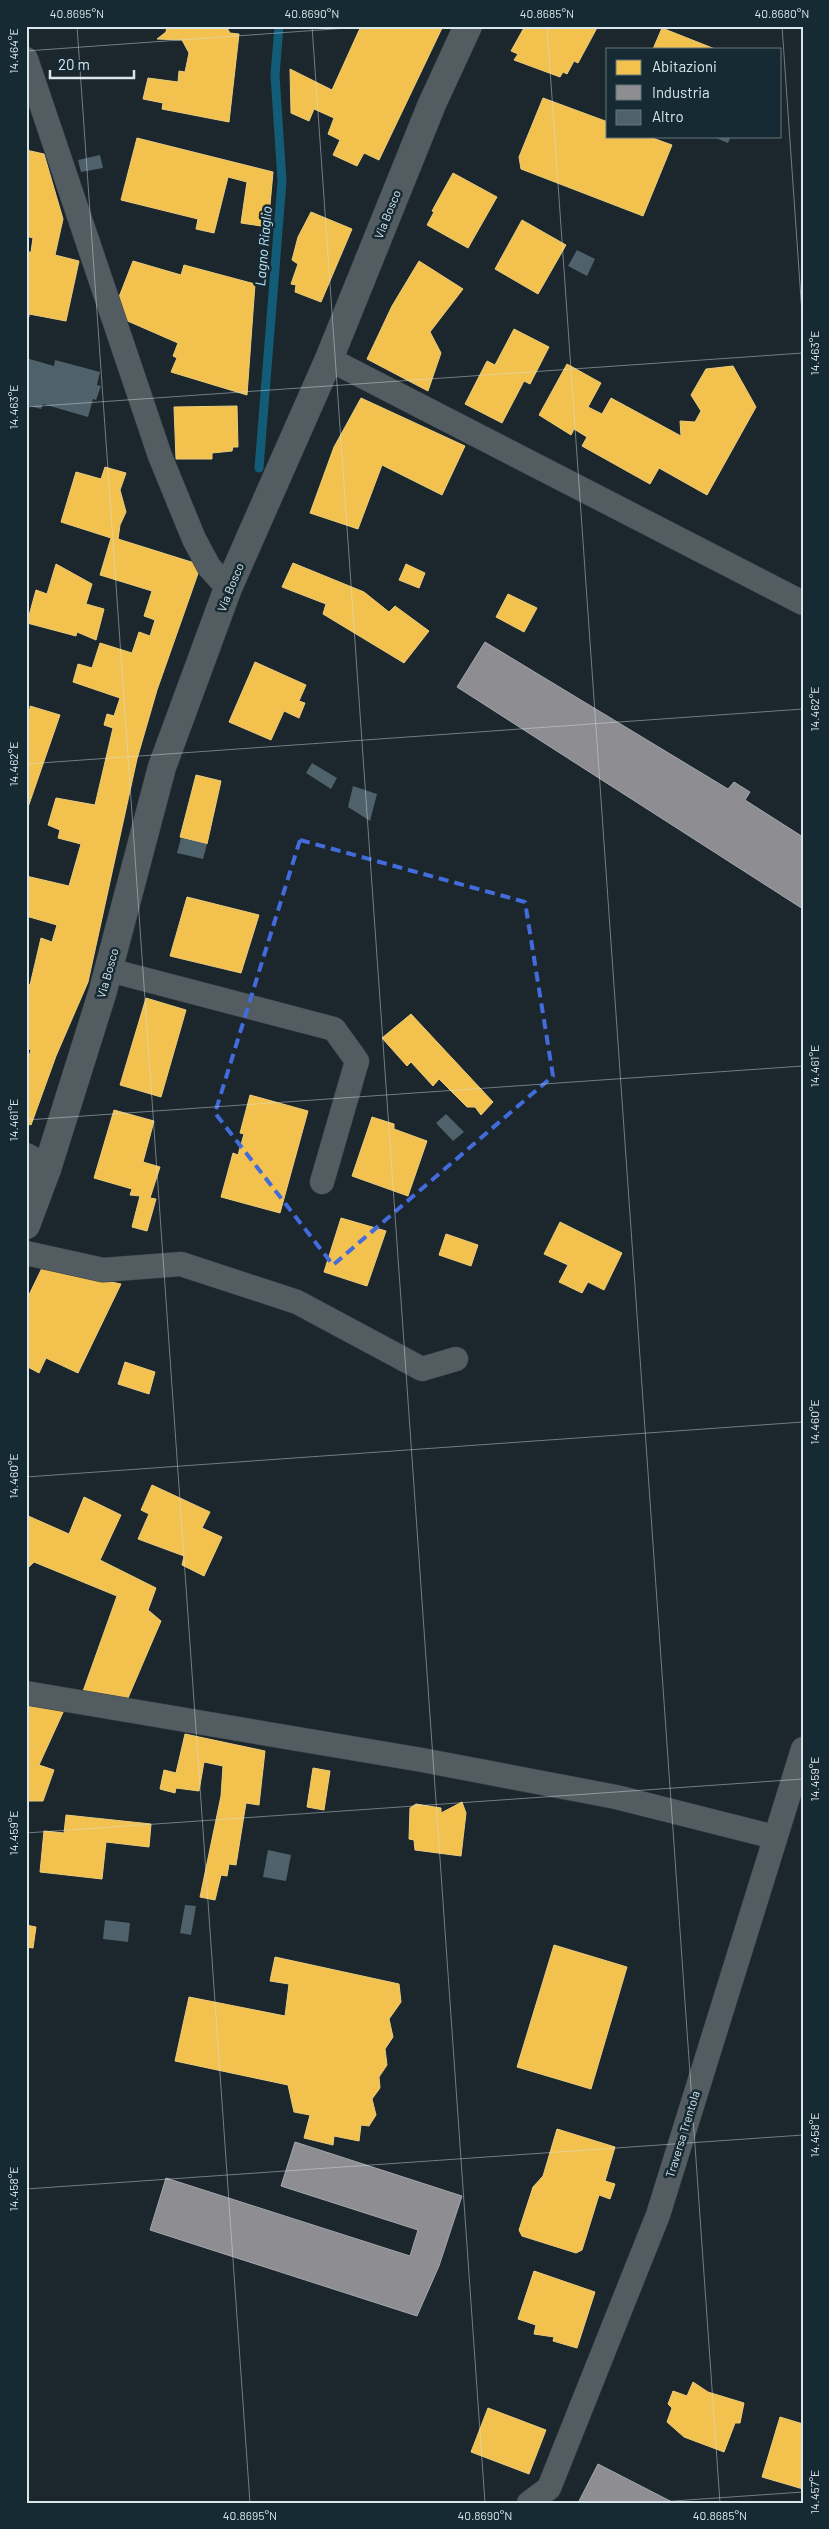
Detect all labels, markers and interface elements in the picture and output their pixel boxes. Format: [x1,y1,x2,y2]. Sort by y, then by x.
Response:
text: 40.8695°N [50,6,104,20]
text: 40.8690°N [285,6,339,20]
text: 40.8685°N [520,6,574,20]
text: 40.8680°N [755,6,809,20]
text: 14.464°E [6,28,20,74]
scale bar [50,48,134,80]
legend [606,48,782,138]
text: 20 m [58,55,90,73]
text: Abitazioni [652,57,717,75]
text: Industria [652,83,710,101]
text: Altro [652,107,684,125]
street label: Via Bosco [371,188,403,240]
water label: Lagno Riaglio [251,205,275,287]
text: 14.463°E [807,331,821,375]
text: 14.463°E [6,385,20,429]
street label: Via Bosco [214,561,246,613]
text: 14.462°E [807,686,821,732]
text: 14.462°E [6,741,20,787]
street label: Via Bosco [93,946,121,1000]
text: 14.461°E [807,1045,821,1087]
text: 14.461°E [6,1099,20,1141]
text: 14.460°E [807,1399,821,1445]
text: 14.460°E [6,1453,20,1499]
text: 14.459°E [807,1756,821,1802]
text: 14.459°E [6,1810,20,1856]
street label: Traversa Trentola [662,2089,702,2179]
text: 14.458°E [807,2112,821,2158]
text: 14.458°E [6,2166,20,2212]
text: 14.457°E [807,2470,821,2514]
text: 40.8695°N [223,2508,277,2522]
text: 40.8690°N [458,2508,512,2522]
text: 40.8685°N [693,2508,747,2522]

